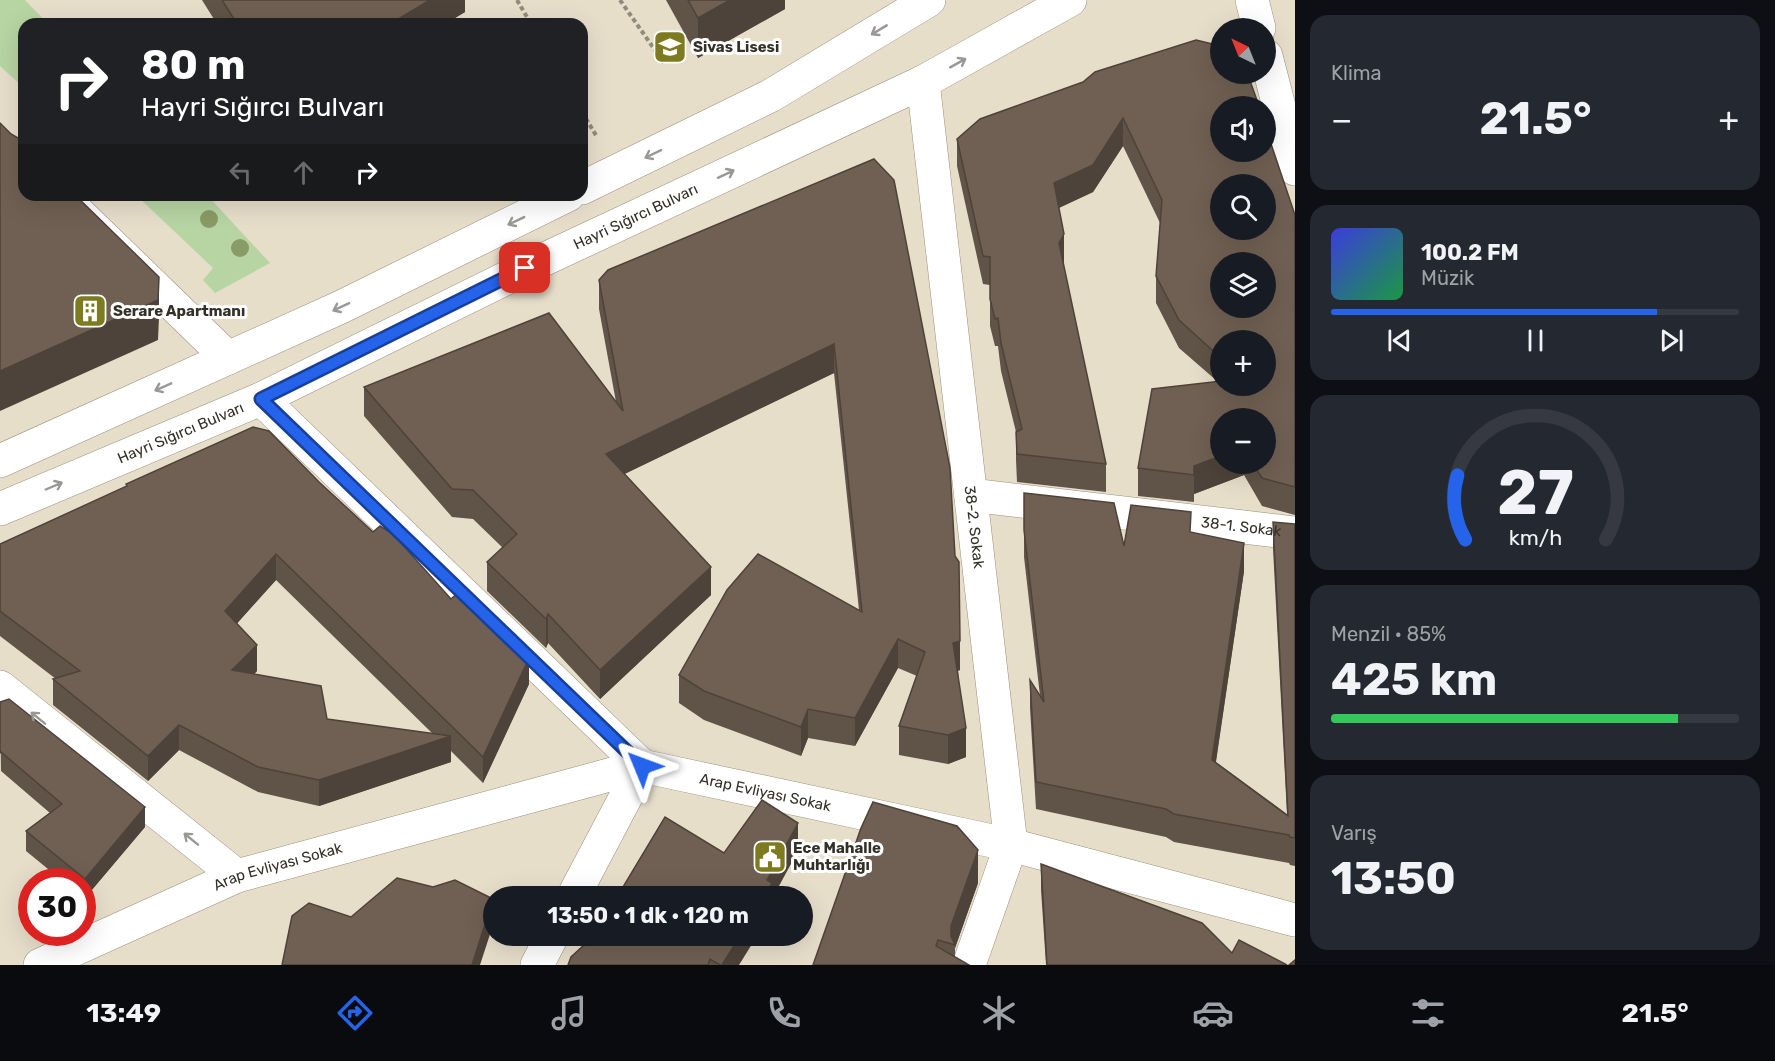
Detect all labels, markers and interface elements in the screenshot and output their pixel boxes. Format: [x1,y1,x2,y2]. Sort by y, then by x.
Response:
north arrow [1210,18,1276,84]
map controls [1210,18,1276,474]
one-way arrow [871,25,888,37]
school or university icon: Sivas Lisesi [652,29,688,65]
place label: Sivas Lisesi [693,38,779,56]
text: 80 m [141,40,245,90]
icon: right [42,42,120,120]
one-way arrow [949,57,967,68]
text: Klima [1331,61,1382,85]
text: Hayri Sığırcı Bulvarı [141,91,384,123]
text: 21.5° [1479,92,1591,145]
button: sound [1210,96,1276,162]
text: − [1331,100,1352,139]
text: + [1718,100,1739,139]
one-way arrow [644,148,662,160]
icon: left [224,156,257,189]
icon: ahead [287,156,320,189]
icon: right [350,156,383,189]
one-way arrow [716,168,734,180]
button: search [1210,174,1276,240]
street label: Hayri Sığırcı Bulvarı [571,180,701,253]
one-way arrow [507,215,525,227]
text: 100.2 FM [1421,239,1519,266]
pin [499,242,550,293]
icon: arrive [508,251,541,284]
button: layers [1210,252,1276,318]
text: Müzik [1421,266,1474,290]
building icon: Serare Apartmanı [72,293,108,329]
one-way arrow [332,301,350,313]
place label: Serare Apartmanı [113,302,245,320]
icon: previous [1383,324,1416,357]
icon: pause [1519,324,1552,357]
icon: next [1655,324,1688,357]
button: + [1210,330,1276,396]
one-way arrow [155,382,173,393]
street label: Hayri Sığırcı Bulvarı [115,398,246,467]
button: − [1210,408,1276,474]
text: 27 [1497,456,1573,530]
one-way arrow [44,480,63,491]
street label: 38-2. Sokak [961,485,988,570]
street label: 38-1. Sokak [1200,513,1283,540]
text: km/h [1508,525,1562,550]
text: Menzil · 85% [1331,622,1446,646]
text: 425 km [1331,653,1497,706]
one-way arrow [31,711,47,724]
position arrow [610,734,674,798]
street label: Arap Evliyası Sokak [698,770,833,815]
text: Varış [1331,821,1377,845]
one-way arrow [183,833,199,846]
street label: Arap Evliyası Sokak [210,839,345,895]
public building icon: Ece Mahalle Muhtarlığı [752,839,788,875]
place label: Ece Mahalle Muhtarlığı [793,839,881,874]
text: 13:50 [1331,852,1456,905]
speed limit sign: 30 [18,868,96,946]
text: 13:50 · 1 dk · 120 m [547,902,749,929]
icon: directions [334,992,376,1034]
icon: music [548,992,590,1034]
icon: phone [763,992,805,1034]
icon: climate [978,992,1020,1034]
icon: car [1192,992,1234,1034]
icon: filters [1407,992,1449,1034]
text: 13:49 [86,997,161,1029]
text: 21.5° [1621,997,1689,1029]

